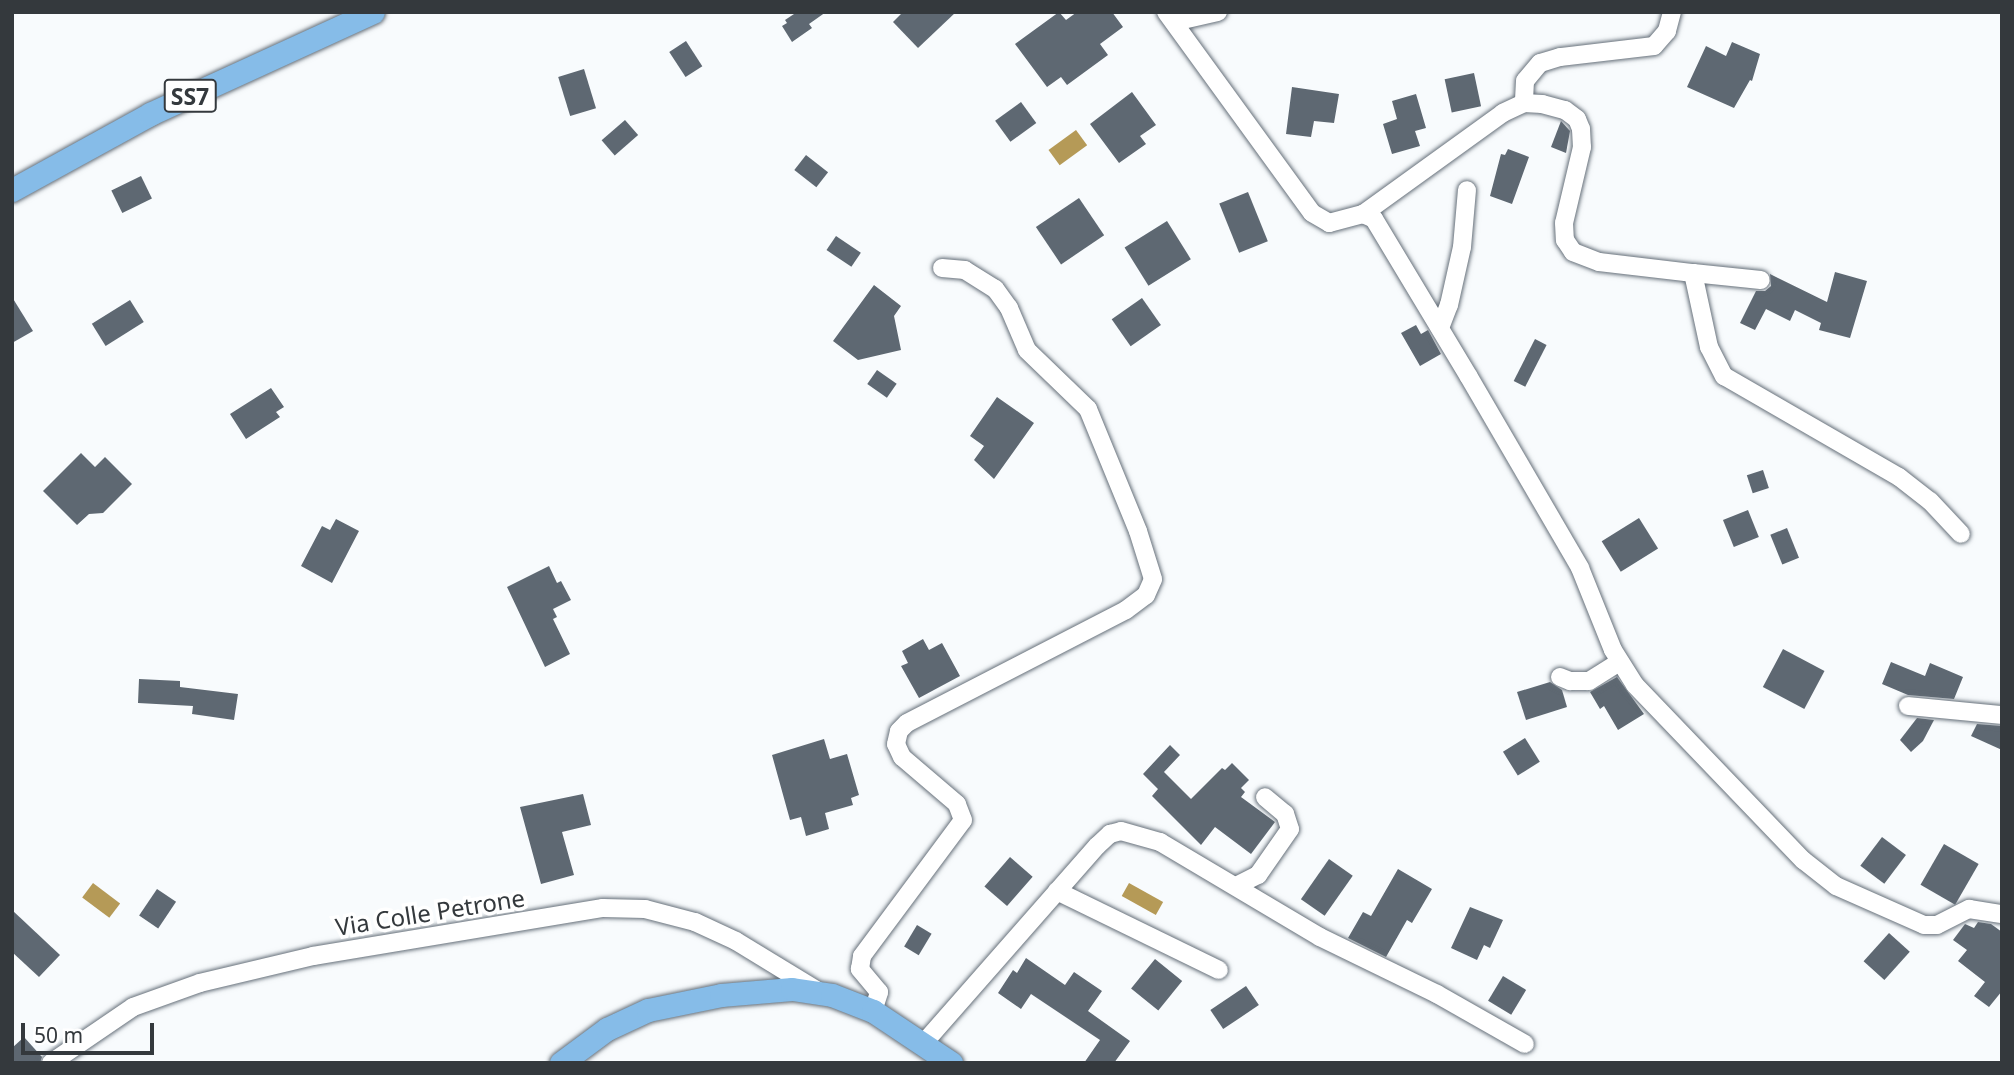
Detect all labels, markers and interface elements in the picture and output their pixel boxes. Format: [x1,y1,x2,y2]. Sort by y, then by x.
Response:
road number: SS7 [162,76,218,116]
street label: Via Colle Petrone [333,883,527,941]
scale bar [24,1009,158,1052]
text: 50 m [34,1021,83,1049]

